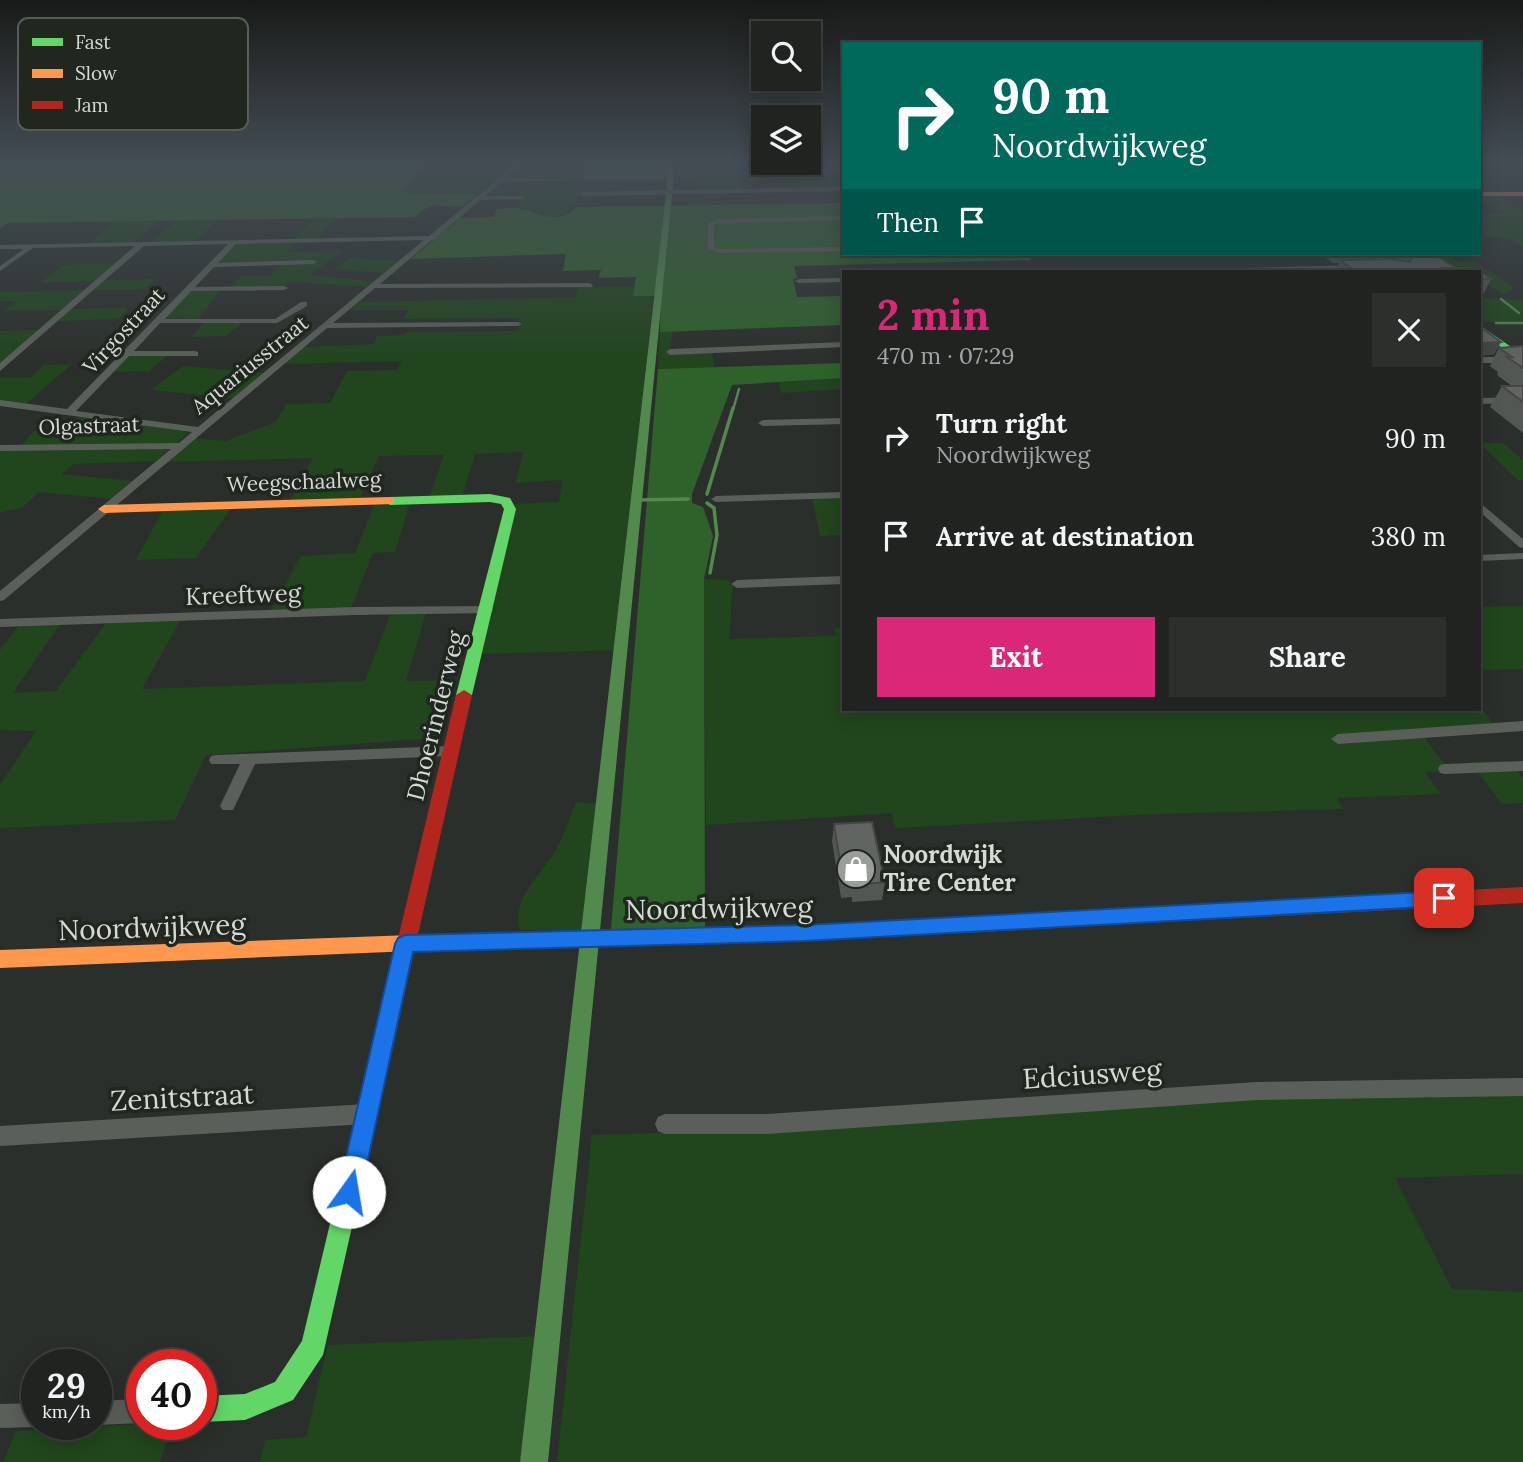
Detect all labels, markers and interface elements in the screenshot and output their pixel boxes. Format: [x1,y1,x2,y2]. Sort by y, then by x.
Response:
legend [18,18,248,130]
map controls [751,21,821,175]
button: search [751,21,821,91]
text: Fast [75,30,111,54]
text: Slow [75,61,118,85]
text: 90 m [992,64,1109,126]
icon: right [877,70,968,161]
text: Jam [74,93,109,117]
button: layers [751,105,821,175]
text: Noordwijkweg [992,125,1207,166]
icon: arrive [953,203,991,241]
text: Then [877,206,939,239]
street label: Virgostraat [76,281,171,380]
text: 2 min [877,288,990,342]
button: close [1372,293,1446,367]
street label: Aquariusstraat [185,309,314,421]
text: 470 m · 07:29 [877,341,1015,370]
text: Turn right [936,407,1067,440]
street label: Olgastraat [38,410,141,441]
icon: right [877,419,915,457]
text: 90 m [1385,422,1446,455]
text: Noordwijkweg [936,440,1090,469]
street label: Weegschaalweg [226,465,382,498]
icon: arrive [877,517,915,555]
text: Arrive at destination [936,520,1194,553]
text: 380 m [1371,520,1446,553]
street label: Kreeftweg [185,577,302,612]
button: Exit [877,617,1155,697]
button: Share [1169,617,1446,697]
street label: Dhoerinderweg [399,627,472,804]
place label: Noordwijk Tire Center [883,839,1016,898]
shop icon: Noordwijk Tire Center [835,848,877,890]
pin [1414,868,1474,928]
icon: arrive [1425,879,1463,917]
street label: Noordwijkweg [625,888,814,928]
street label: Noordwijkweg [58,906,247,948]
street label: Edciusweg [1021,1051,1163,1097]
street label: Zenitstraat [109,1075,255,1119]
position arrow [312,1155,386,1229]
speed limit sign: 40 [126,1349,217,1440]
text: 29 [47,1363,86,1408]
text: km/h [42,1400,91,1423]

